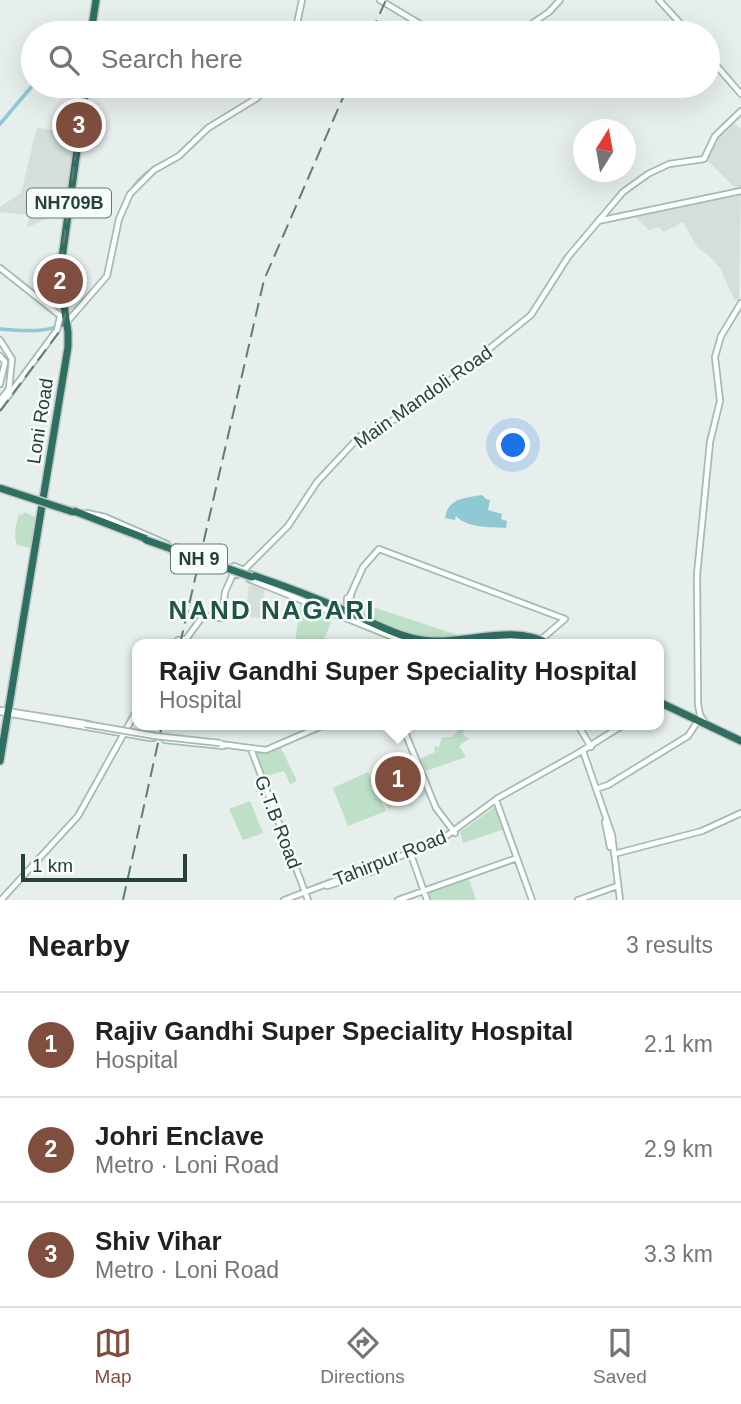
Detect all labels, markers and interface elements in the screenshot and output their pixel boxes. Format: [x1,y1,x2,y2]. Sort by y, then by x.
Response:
search box [21,21,720,98]
icon: search [45,41,83,79]
text: Search here [101,44,243,74]
pin: 3 [56,99,102,151]
north arrow [573,119,636,182]
road number: NH709B [27,188,111,218]
pin: 2 [37,255,83,307]
street label: Main Mandoli Road [350,341,496,453]
street label: Loni Road [23,377,57,465]
your location [496,428,530,462]
road number: NH 9 [171,544,227,574]
district label: NAND NAGARI [169,595,375,625]
popup [132,639,664,730]
text: Rajiv Gandhi Super Speciality Hospital [159,656,637,686]
text: Hospital [159,687,242,713]
pin: 1 [375,753,421,805]
street label: G.T.B Road [251,772,305,872]
street label: Tahirpur Road [331,826,449,890]
scale bar [21,851,187,883]
text: 1 km [32,855,73,876]
text: Nearby [28,929,130,962]
text: 3 results [626,932,713,958]
text: Rajiv Gandhi Super Speciality Hospital [95,1016,573,1046]
text: 1 [45,1031,57,1057]
text: 2.1 km [644,1031,713,1057]
text: Hospital [95,1047,178,1073]
text: Johri Enclave [95,1121,264,1151]
text: 2 [45,1136,57,1162]
text: 2.9 km [644,1136,713,1162]
text: Metro · Loni Road [95,1152,279,1178]
text: Shiv Vihar [95,1226,222,1256]
text: 3 [45,1241,57,1267]
text: 3.3 km [644,1241,713,1267]
text: Metro · Loni Road [95,1257,279,1283]
tab: Map [94,1324,132,1388]
tab: Directions [320,1324,405,1388]
tab: Saved [593,1324,647,1388]

